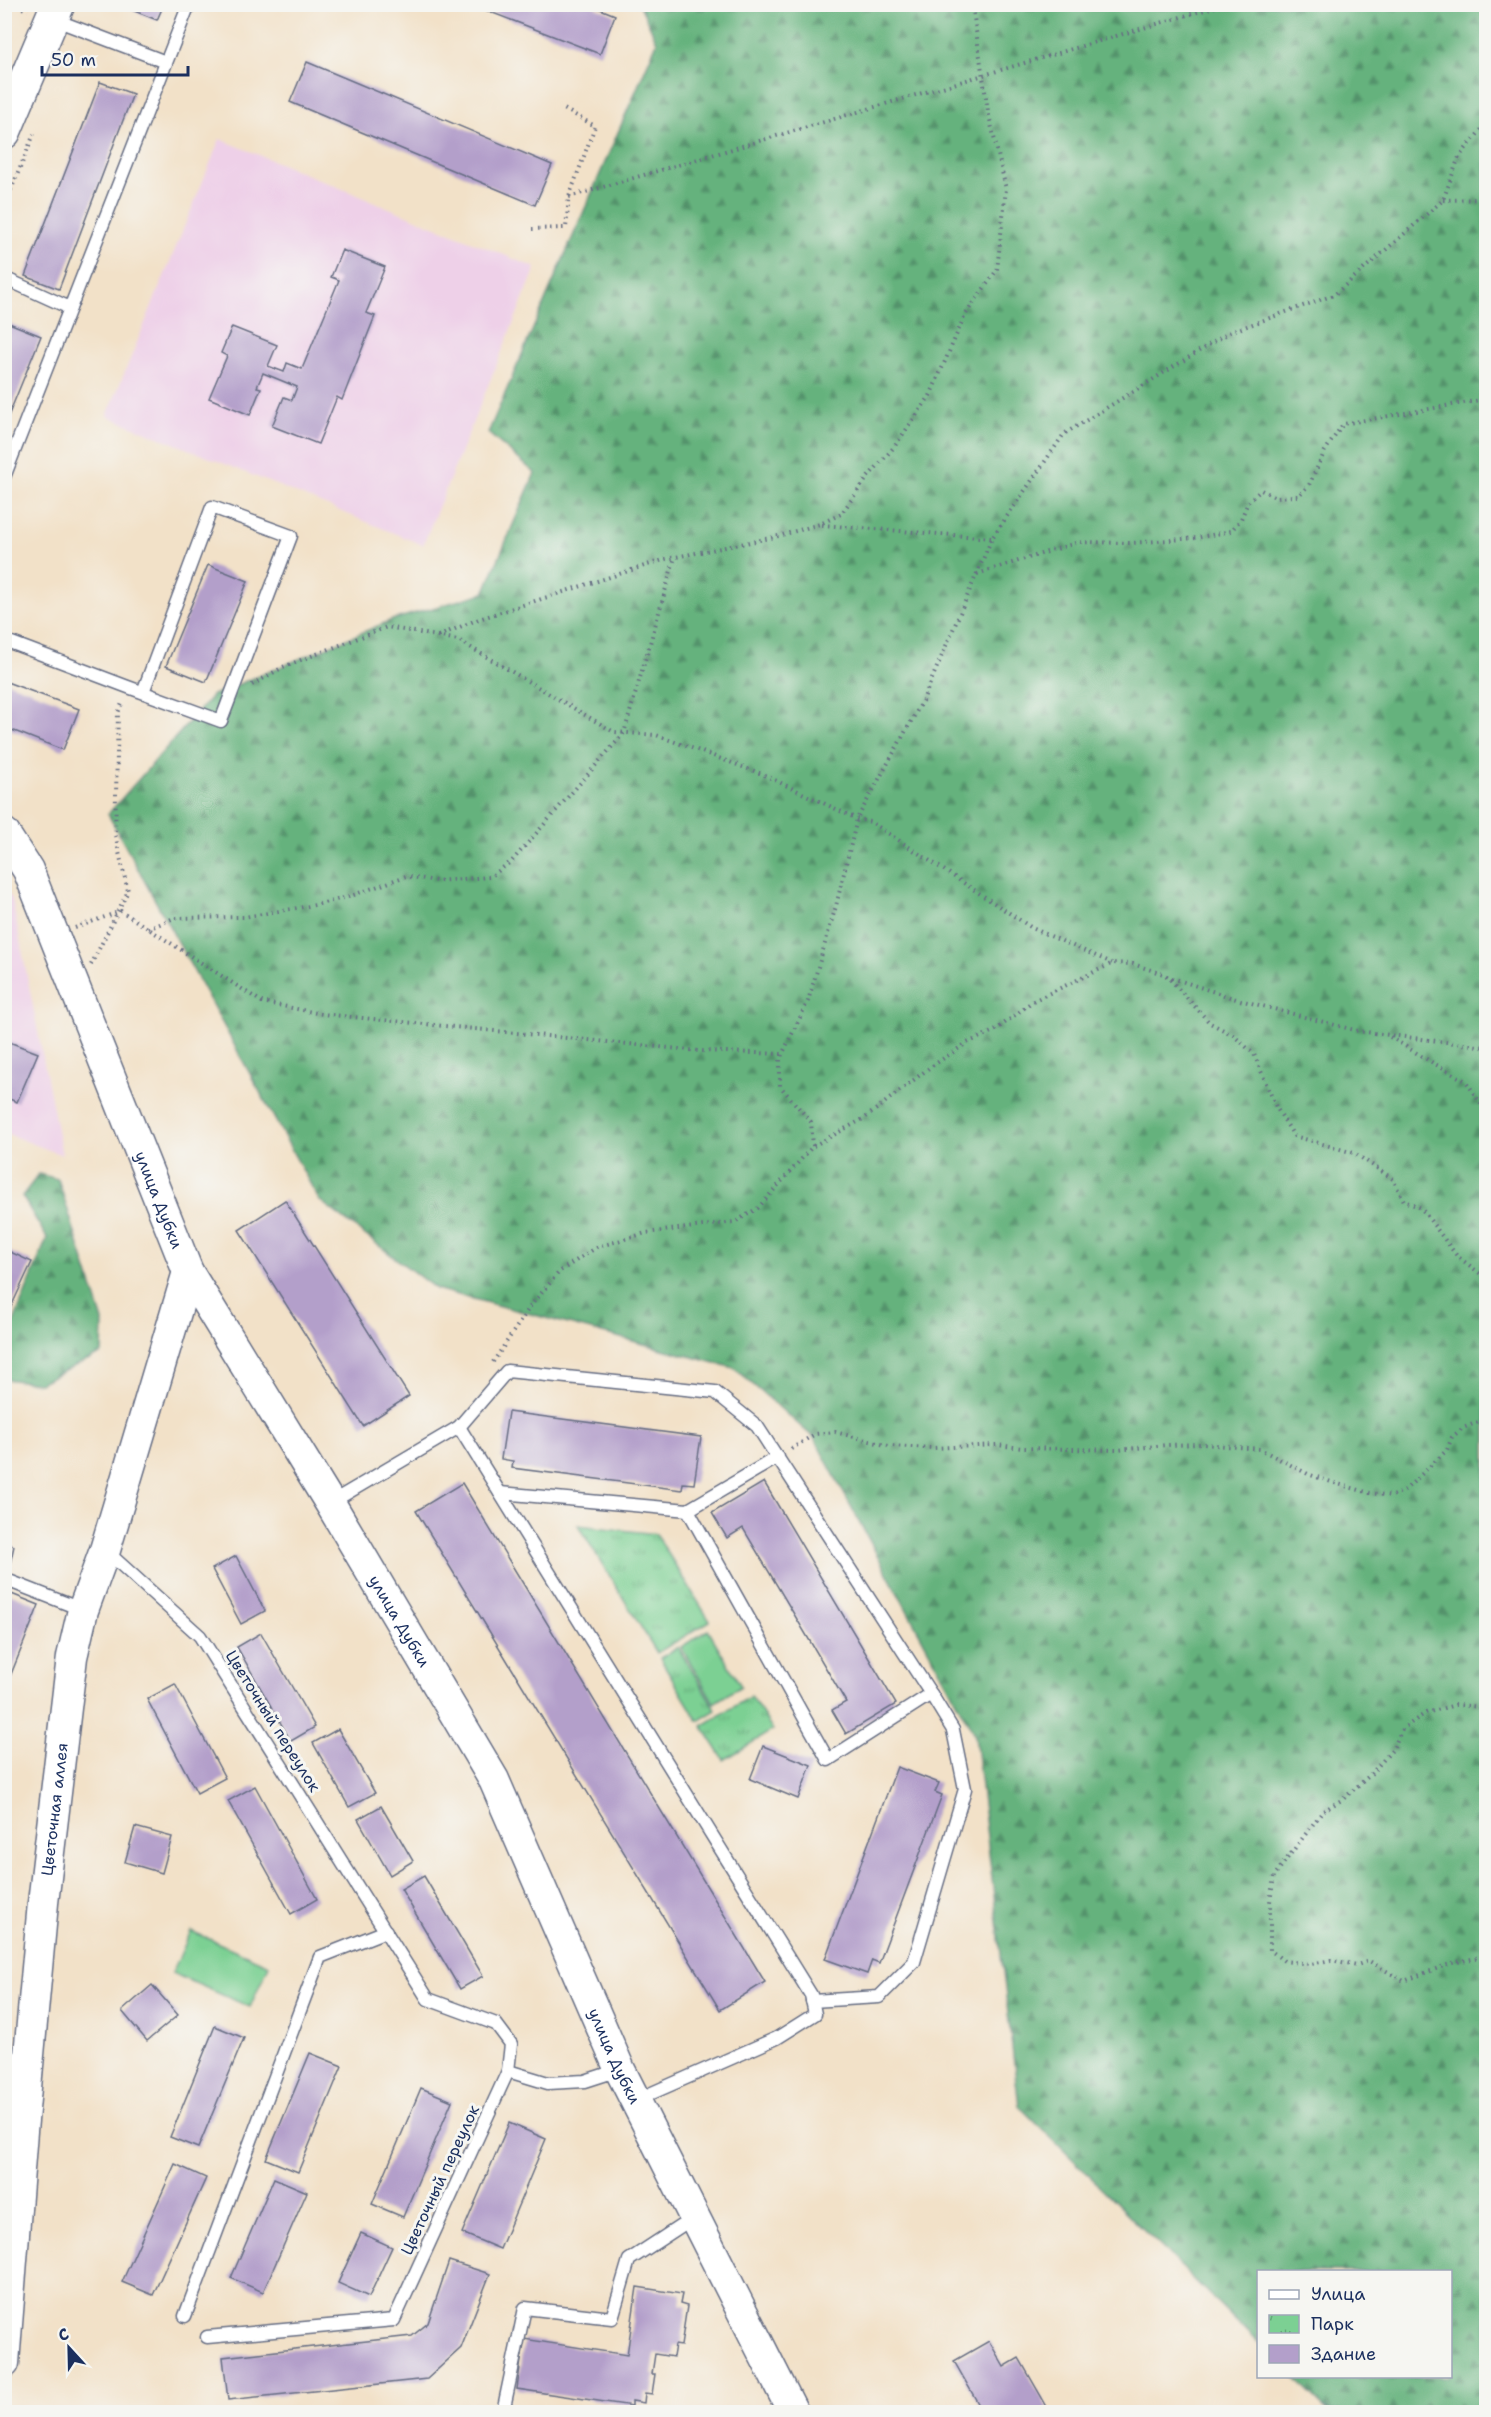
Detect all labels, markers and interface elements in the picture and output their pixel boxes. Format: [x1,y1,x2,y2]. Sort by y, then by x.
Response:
scale bar [42,39,188,77]
text: 50 m [51,48,96,72]
street label: улица Дубки [130,1148,188,1252]
street label: улица Дубки [364,1571,435,1671]
street label: Цветочный переулок [221,1646,325,1796]
street label: Цветочная аллея [36,1742,72,1877]
street label: улица Дубки [584,2005,646,2107]
street label: Цветочный переулок [396,2101,484,2258]
legend [1257,2270,1452,2378]
text: Улица [1311,2282,1365,2306]
text: Парк [1311,2312,1354,2336]
north arrow [39,2318,99,2378]
text: С [55,2323,72,2346]
text: Здание [1311,2342,1376,2366]

